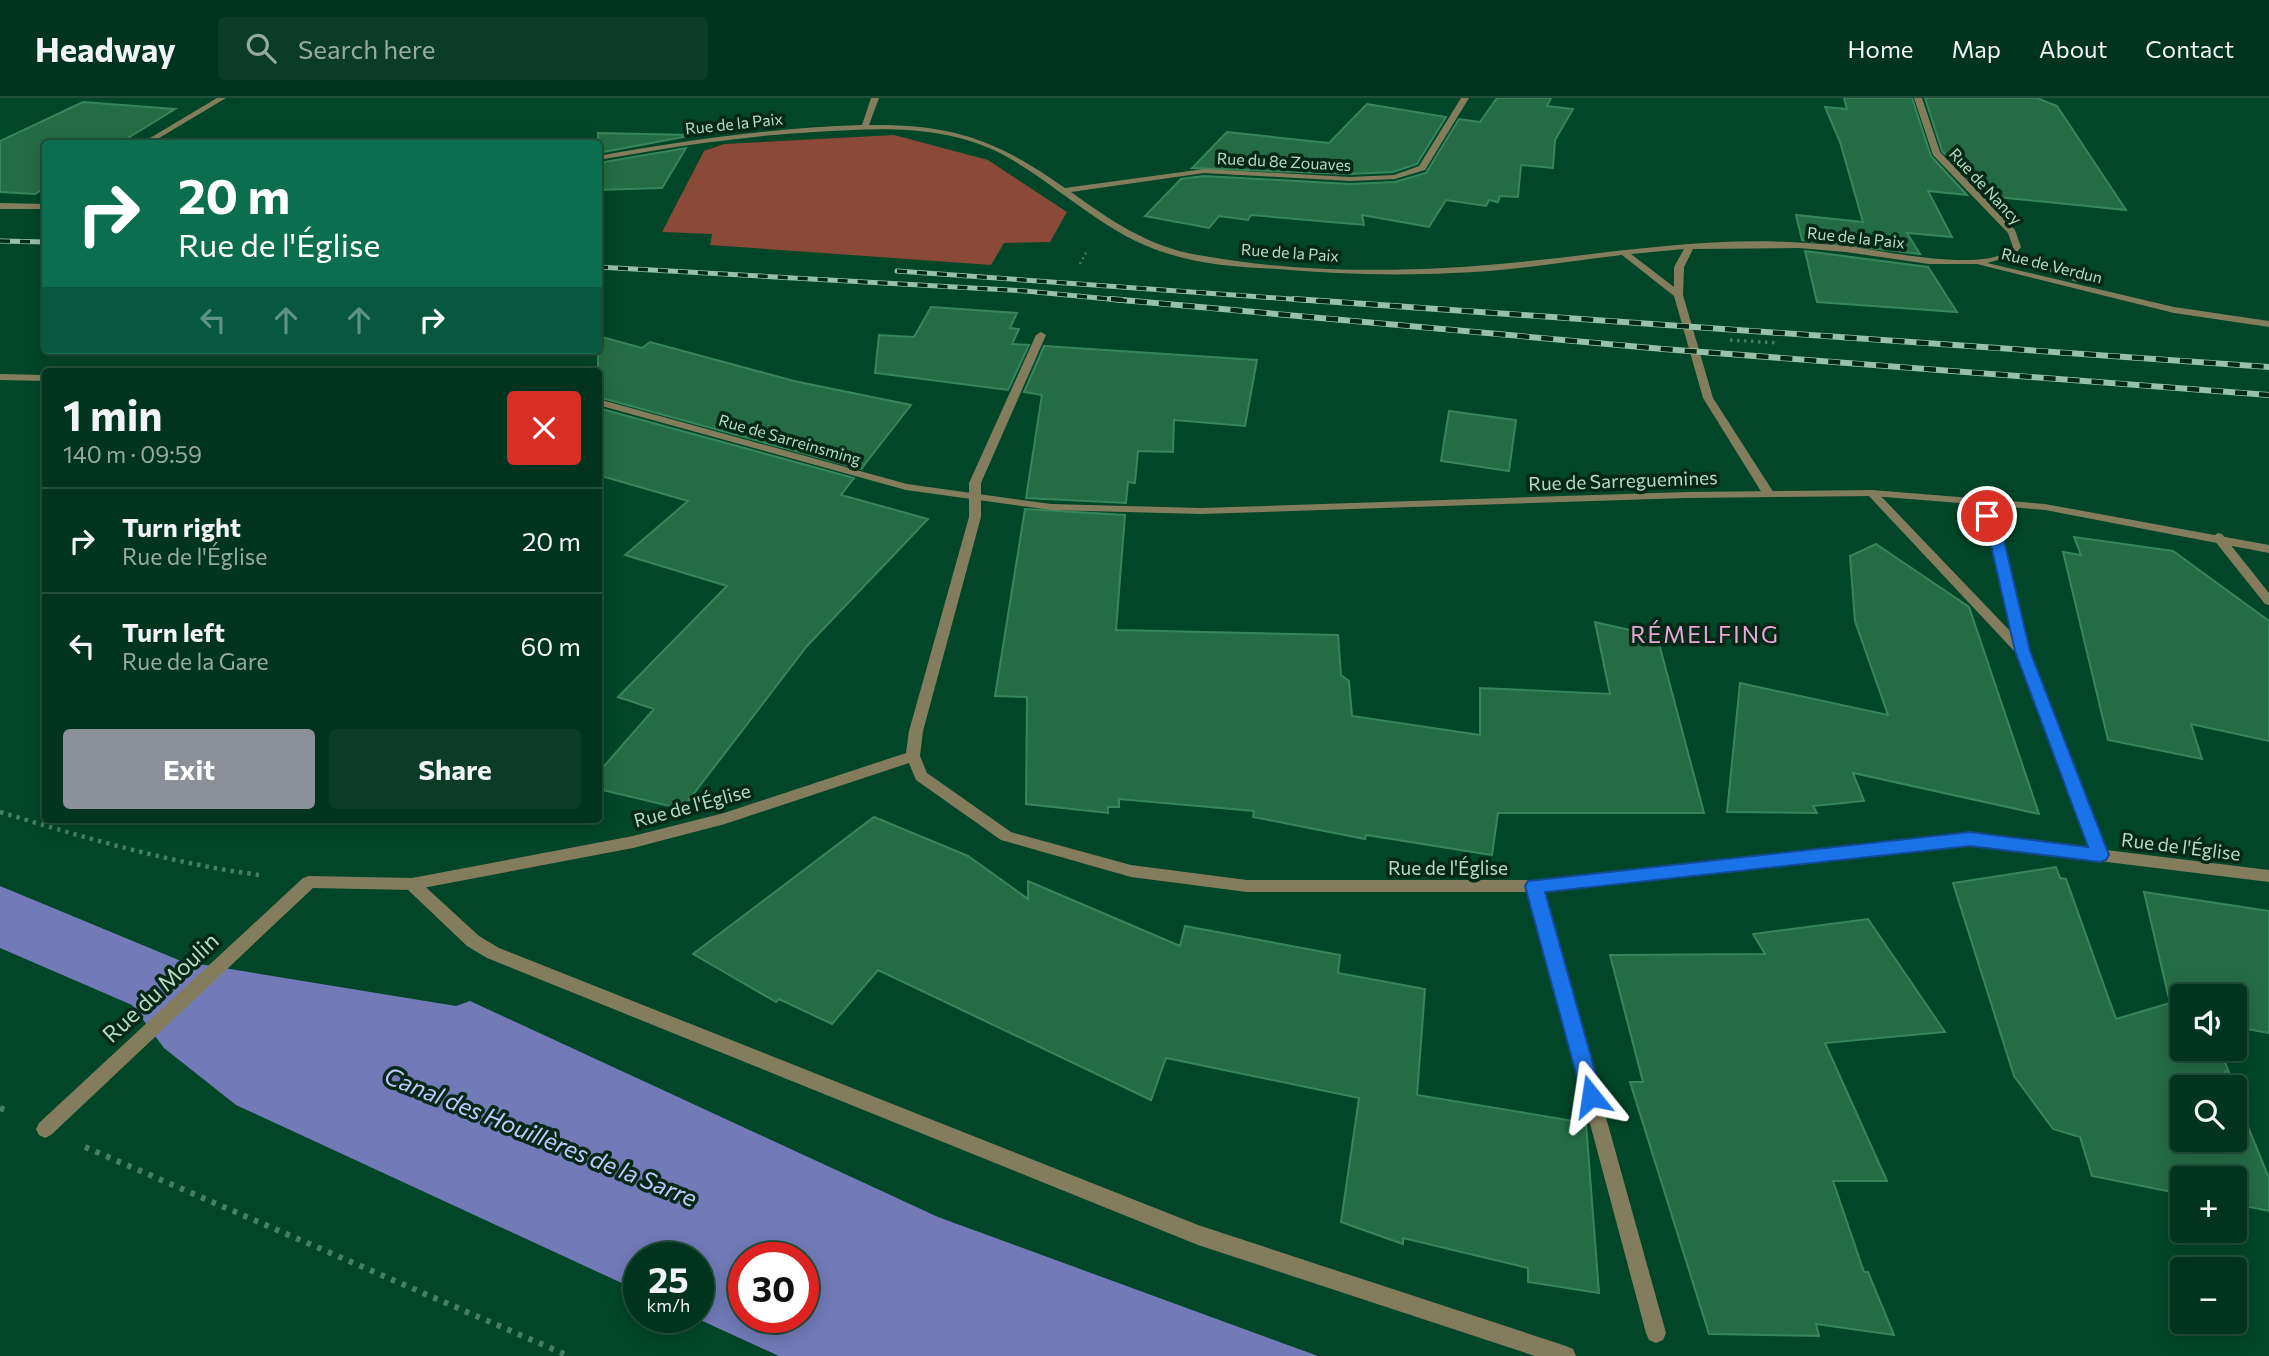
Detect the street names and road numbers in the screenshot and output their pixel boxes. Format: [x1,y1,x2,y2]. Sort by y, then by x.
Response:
street label: Rue de la Paix [684,108,784,138]
street label: Rue de Nancy [1946,144,2026,228]
street label: Rue du 8e Zouaves [1216,148,1352,174]
street label: Rue de la Paix [1806,222,1906,252]
street label: Rue de la Paix [1240,239,1340,265]
street label: Rue de Verdun [1999,243,2105,287]
street label: Rue de Sarreinsming [717,410,864,468]
street label: Rue de Sarreguemines [1528,465,1718,495]
street label: Rue de l'Église [631,778,753,832]
street label: Rue de l'Église [2120,827,2242,865]
street label: Rue de l'Église [1388,856,1508,879]
street label: Rue du Moulin [96,926,224,1048]

